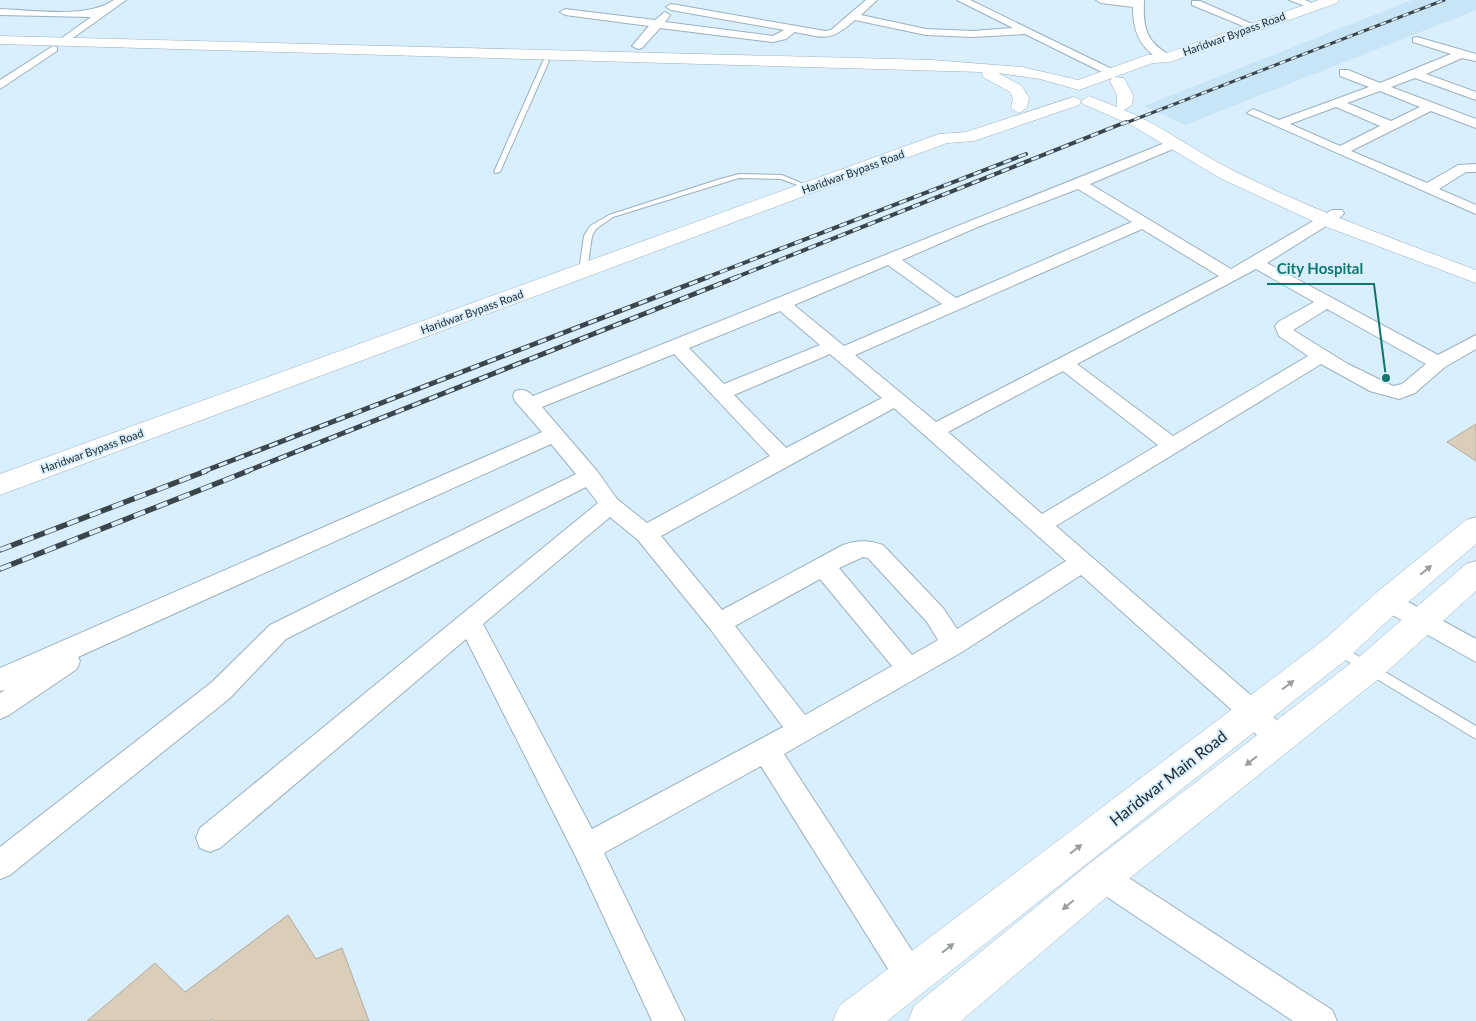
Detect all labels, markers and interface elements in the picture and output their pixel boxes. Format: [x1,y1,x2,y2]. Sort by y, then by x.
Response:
street label: Haridwar Bypass Road [1181,9,1287,58]
street label: Haridwar Bypass Road [800,147,906,196]
callout: City Hospital [1267,254,1374,284]
text: City Hospital [1277,259,1363,277]
street label: Haridwar Bypass Road [419,287,525,336]
street label: Haridwar Bypass Road [39,426,145,475]
one-way arrow [1419,564,1432,575]
one-way arrow [1281,680,1294,691]
street label: Haridwar Main Road [1105,726,1230,829]
one-way arrow [1245,756,1258,767]
one-way arrow [1069,844,1083,854]
one-way arrow [1062,899,1075,910]
one-way arrow [941,943,954,954]

